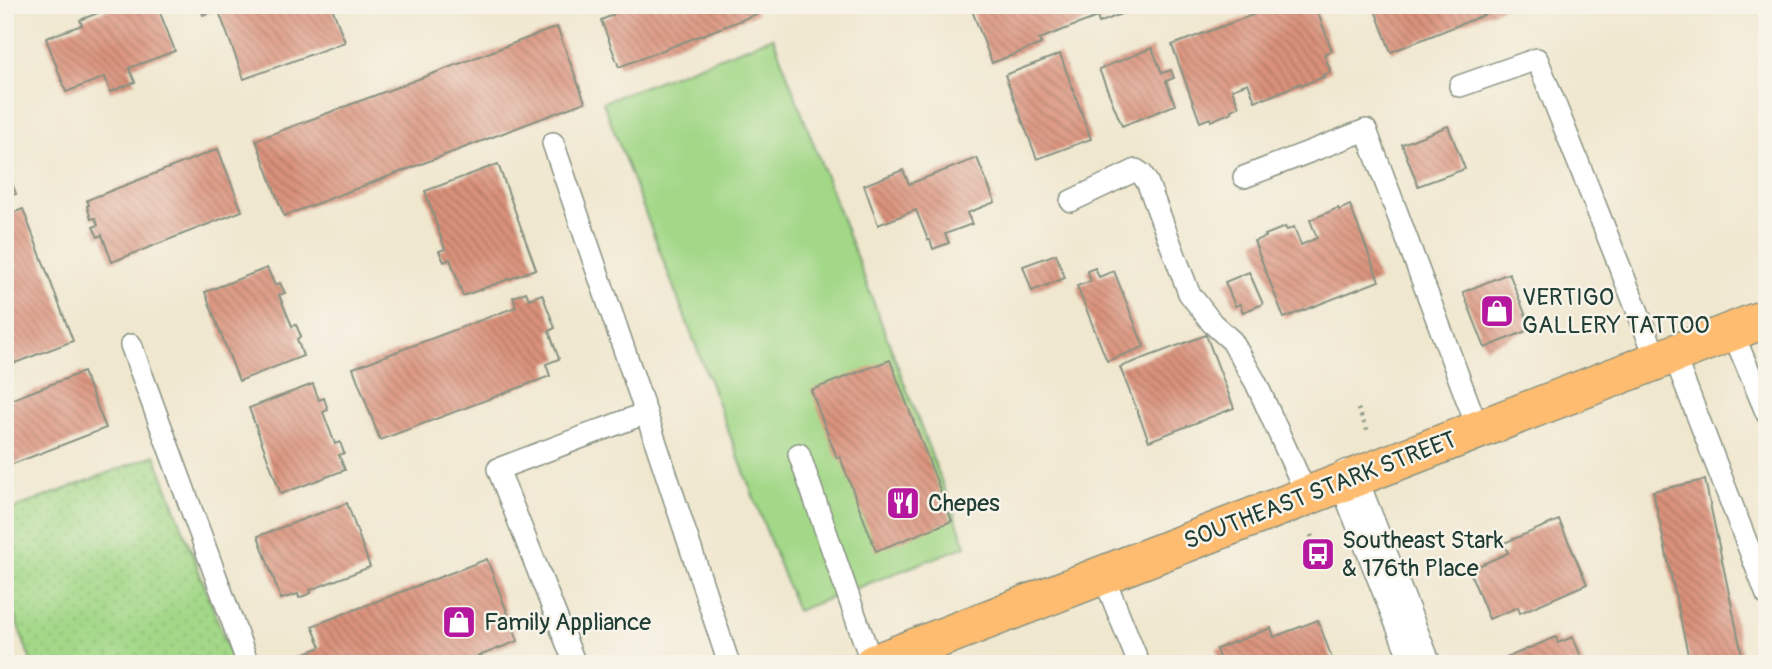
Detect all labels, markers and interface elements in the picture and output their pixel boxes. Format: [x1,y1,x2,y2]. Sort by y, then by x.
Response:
place label: VERTIGO GALLERY TATTOO [1522,283,1709,340]
shop icon: VERTIGO GALLERY TATTOO [1478,292,1516,330]
street label: SOUTHEAST STARK STREET [1180,425,1460,556]
restaurant icon: Chepes [884,484,922,522]
place label: Chepes [928,489,1000,518]
place label: Southeast Stark & 176th Place [1342,526,1504,583]
bus stop icon: Southeast Stark & 176th Place [1299,535,1337,573]
shop icon: Family Appliance [440,603,478,641]
place label: Family Appliance [484,608,651,637]

